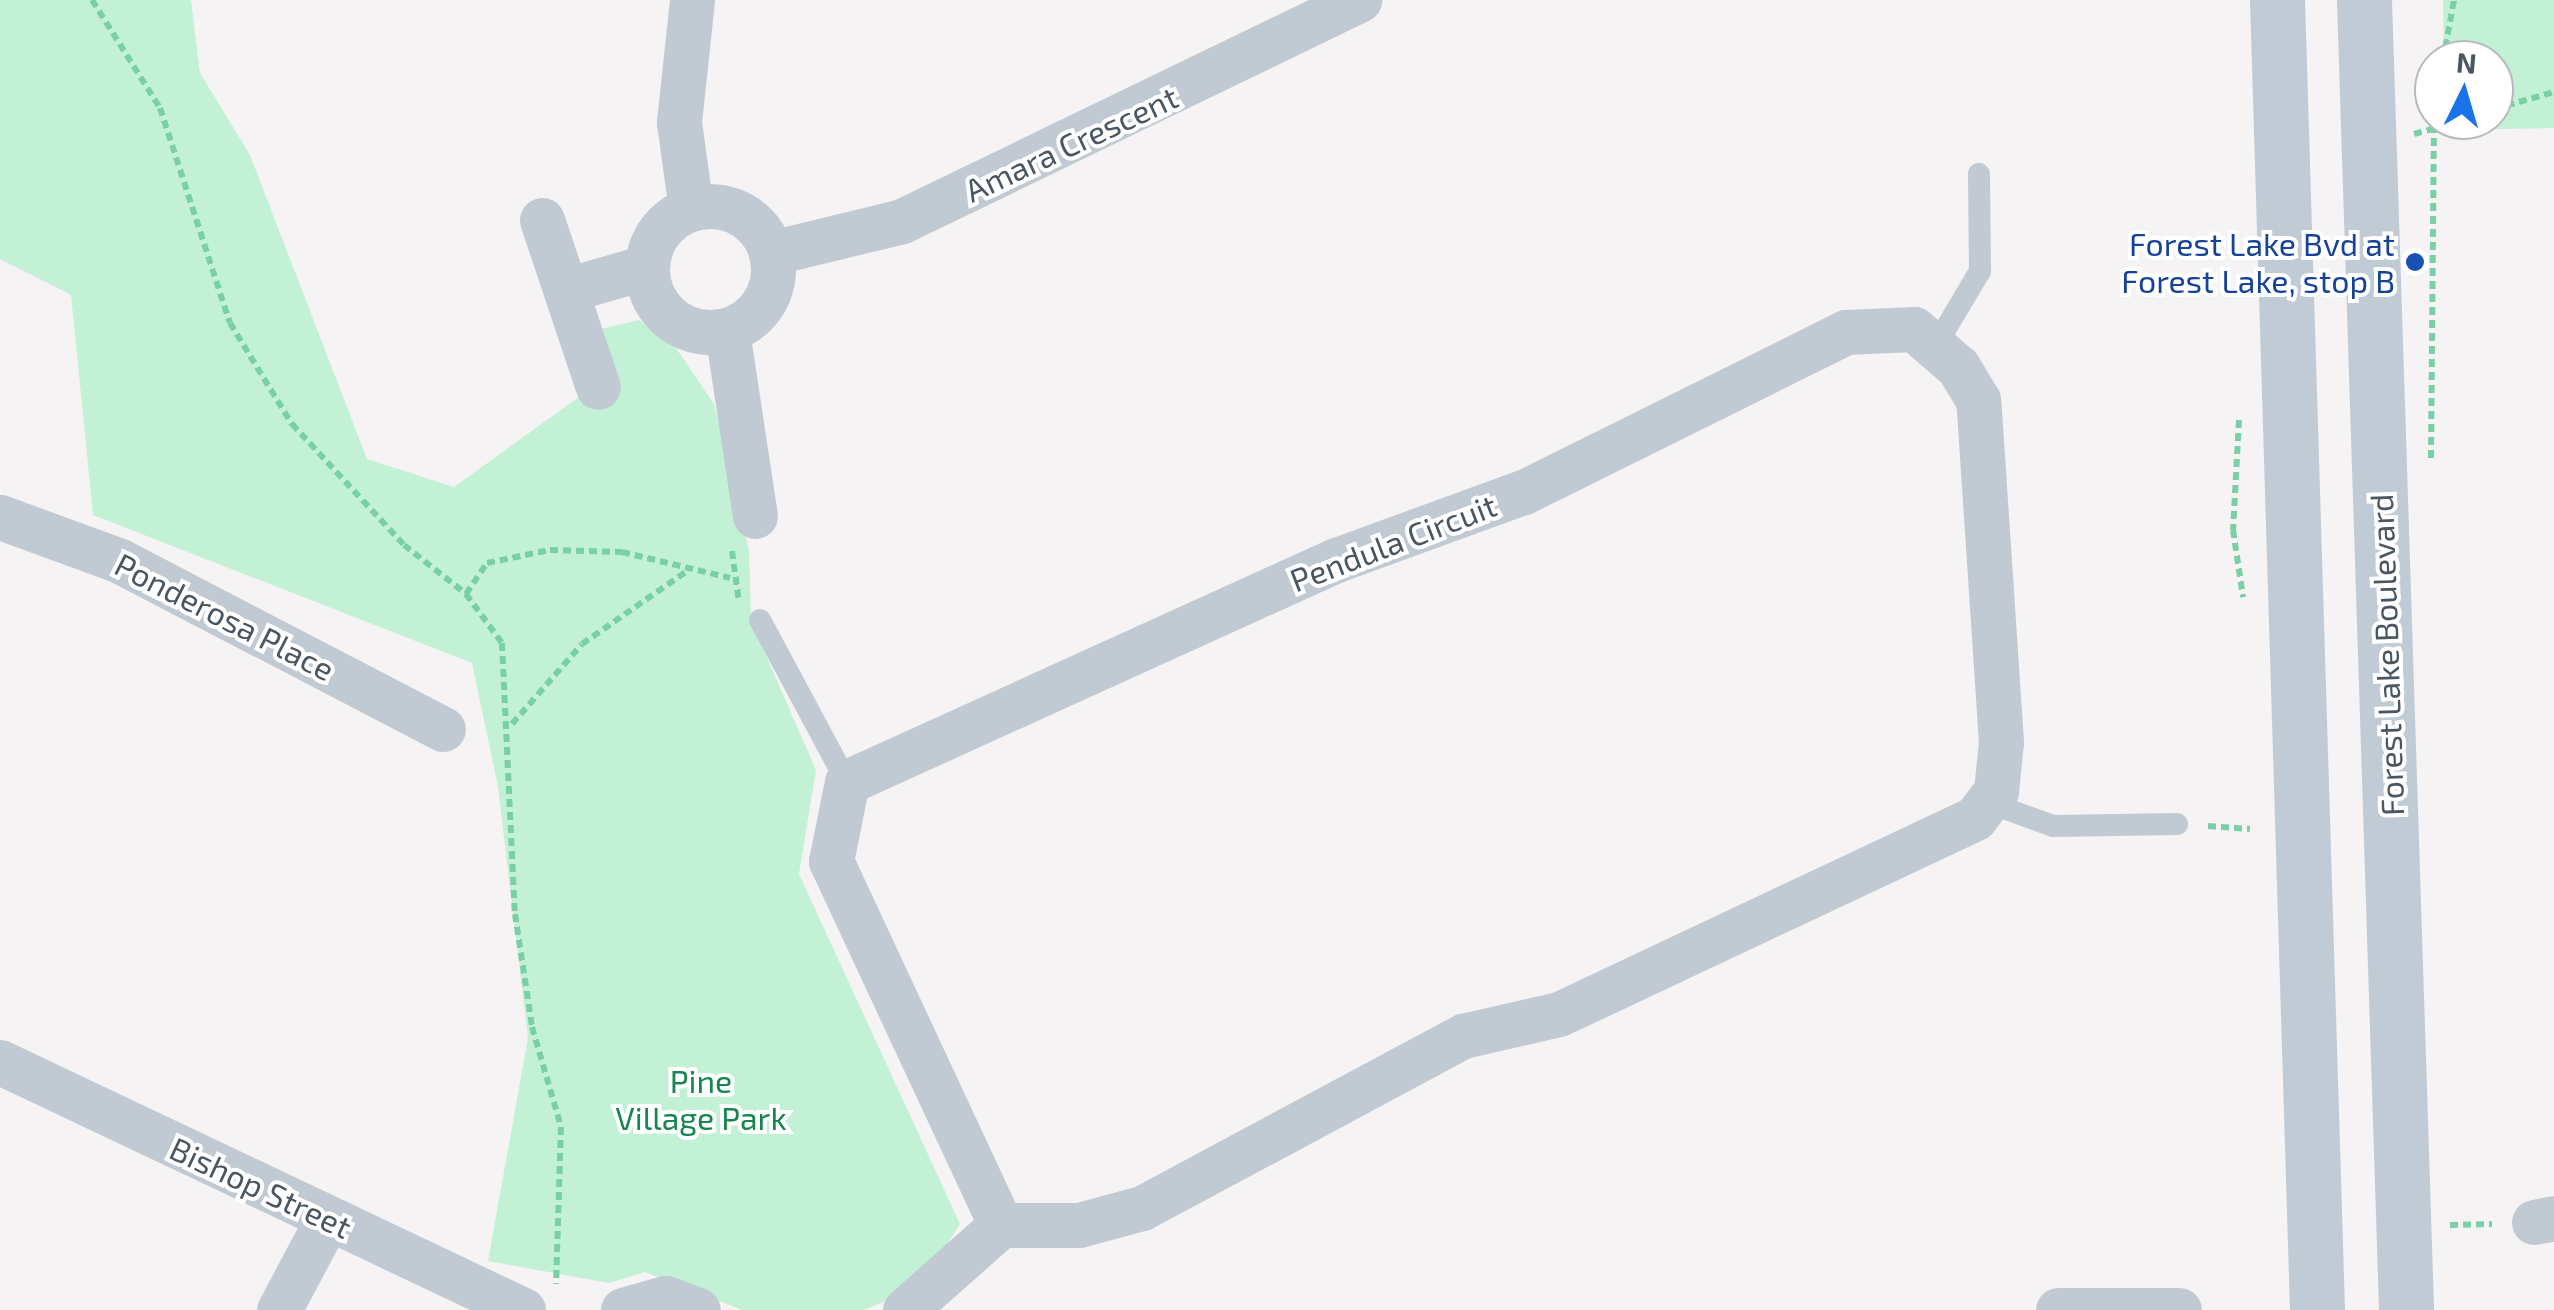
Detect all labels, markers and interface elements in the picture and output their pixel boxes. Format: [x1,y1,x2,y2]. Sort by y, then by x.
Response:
north arrow [2414,40,2514,140]
text: N [2455,44,2478,80]
street label: Amara Crescent [958,77,1184,209]
place label: Forest Lake Bvd at Forest Lake, stop B [2121,225,2395,300]
marker: Forest Lake Bvd at Forest Lake, stop B [2404,251,2426,273]
street label: Pendula Circuit [1284,485,1502,599]
street label: Forest Lake Boulevard [2361,493,2411,817]
street label: Ponderosa Place [109,544,341,688]
park label: Pine Village Park [615,1062,787,1137]
street label: Bishop Street [164,1128,358,1246]

